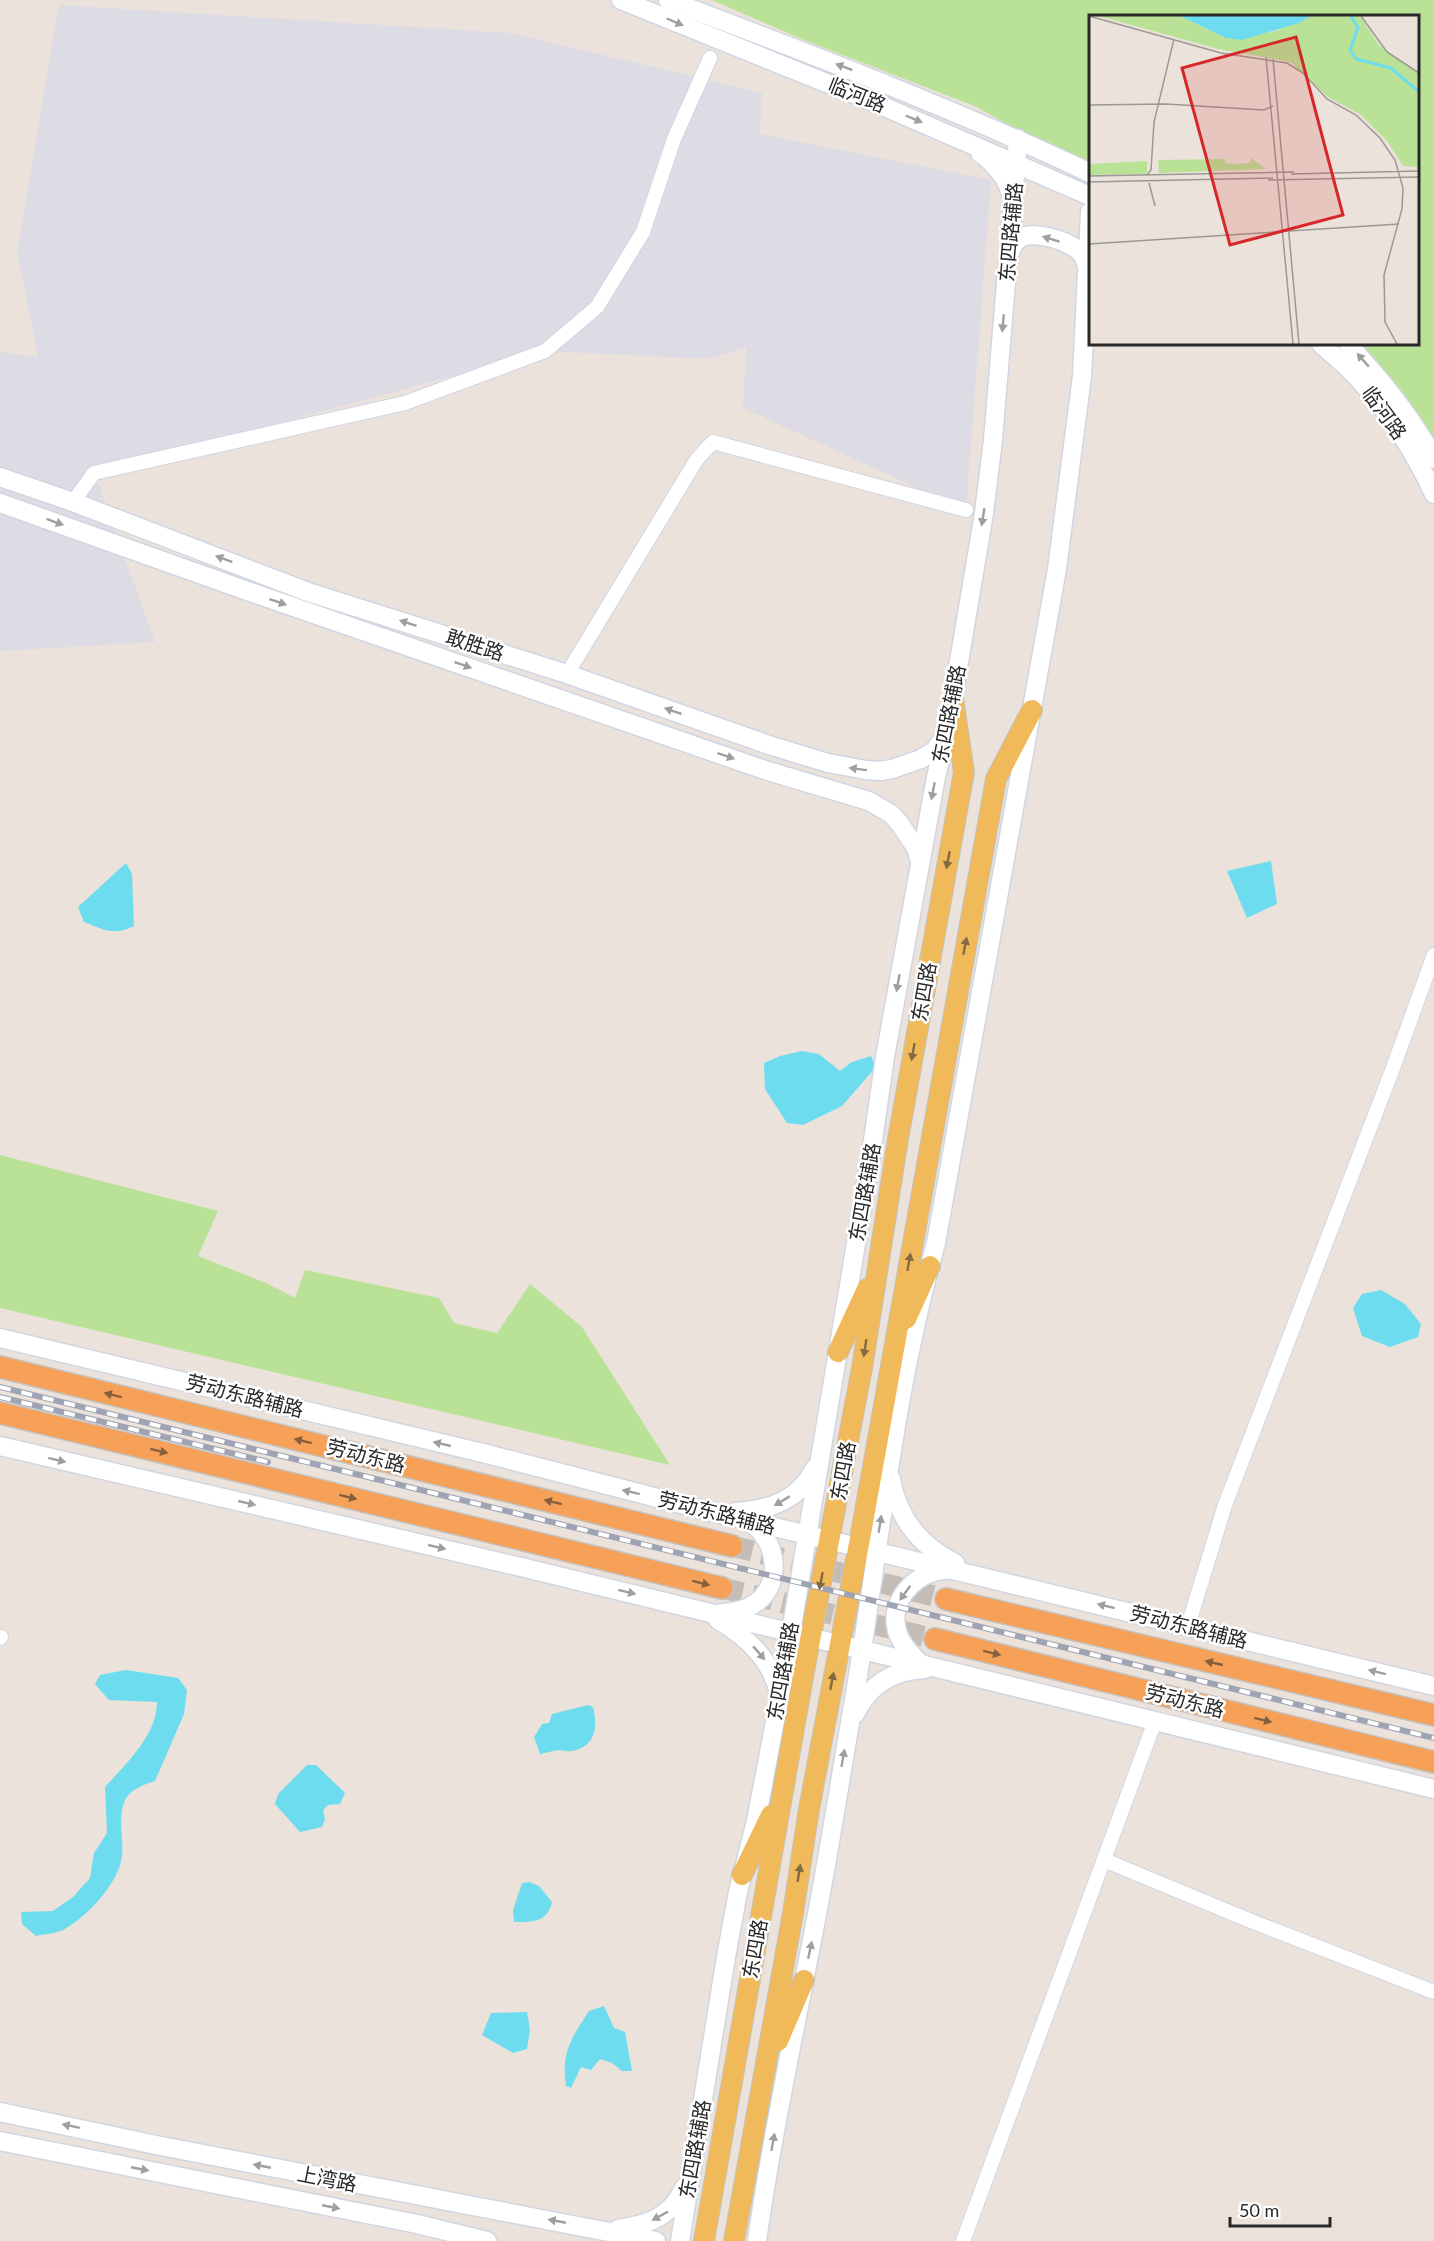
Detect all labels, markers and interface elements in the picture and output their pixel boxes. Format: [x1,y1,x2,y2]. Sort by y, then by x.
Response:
inset map [1089,15,1419,345]
one-way arrow [666,18,684,27]
one-way arrow [835,62,853,72]
street label: 临河路 [825,72,890,116]
one-way arrow [905,115,923,124]
street label: 东四路辅路 [994,181,1026,283]
one-way arrow [1042,234,1060,243]
one-way arrow [998,313,1008,332]
one-way arrow [1357,353,1370,368]
street label: 临河路 [1357,381,1412,444]
one-way arrow [979,507,988,526]
one-way arrow [46,518,64,527]
one-way arrow [214,554,232,564]
one-way arrow [270,597,288,607]
one-way arrow [399,618,417,628]
street label: 敢胜路 [443,623,508,665]
one-way arrow [454,661,472,670]
street label: 东四路辅路 [927,662,969,765]
one-way arrow [664,705,682,715]
one-way arrow [718,752,736,762]
one-way arrow [849,765,868,774]
one-way arrow [928,782,937,801]
one-way arrow [943,851,952,870]
one-way arrow [961,936,970,955]
street label: 东四路 [906,960,940,1023]
one-way arrow [893,974,902,993]
one-way arrow [909,1043,918,1062]
street label: 东四路辅路 [844,1141,885,1243]
one-way arrow [905,1252,914,1271]
one-way arrow [860,1339,869,1358]
street label: 劳动东路辅路 [184,1369,306,1421]
one-way arrow [104,1389,122,1399]
street label: 劳动东路 [325,1434,408,1476]
one-way arrow [293,1435,312,1445]
one-way arrow [432,1438,451,1448]
street label: 东四路 [825,1439,859,1502]
one-way arrow [150,1447,168,1457]
one-way arrow [48,1455,66,1465]
one-way arrow [621,1486,640,1496]
street label: 劳动东路辅路 [656,1486,778,1538]
one-way arrow [339,1493,358,1503]
one-way arrow [774,1496,790,1507]
one-way arrow [544,1497,562,1507]
one-way arrow [238,1499,256,1509]
one-way arrow [876,1515,885,1534]
one-way arrow [428,1542,446,1552]
one-way arrow [816,1572,825,1591]
one-way arrow [692,1579,710,1589]
one-way arrow [899,1585,911,1601]
one-way arrow [617,1588,636,1598]
street label: 劳动东路辅路 [1128,1600,1250,1652]
one-way arrow [1097,1601,1115,1611]
street label: 东四路辅路 [762,1620,803,1722]
one-way arrow [752,1645,765,1660]
one-way arrow [983,1648,1001,1658]
one-way arrow [1204,1657,1223,1667]
one-way arrow [1368,1667,1386,1677]
one-way arrow [828,1671,837,1690]
street label: 劳动东路 [1144,1679,1227,1721]
one-way arrow [1254,1716,1272,1725]
one-way arrow [839,1749,848,1768]
one-way arrow [794,1864,803,1883]
street label: 东四路 [737,1917,771,1980]
one-way arrow [806,1941,815,1960]
street label: 东四路辅路 [674,2098,715,2200]
one-way arrow [62,2121,81,2130]
one-way arrow [769,2132,778,2151]
one-way arrow [253,2161,272,2170]
street label: 上湾路 [295,2161,359,2196]
one-way arrow [130,2165,149,2174]
scale bar [1230,2190,1330,2228]
text: 50 m [1239,2199,1279,2221]
one-way arrow [322,2203,341,2212]
one-way arrow [651,2211,668,2221]
one-way arrow [547,2216,566,2225]

